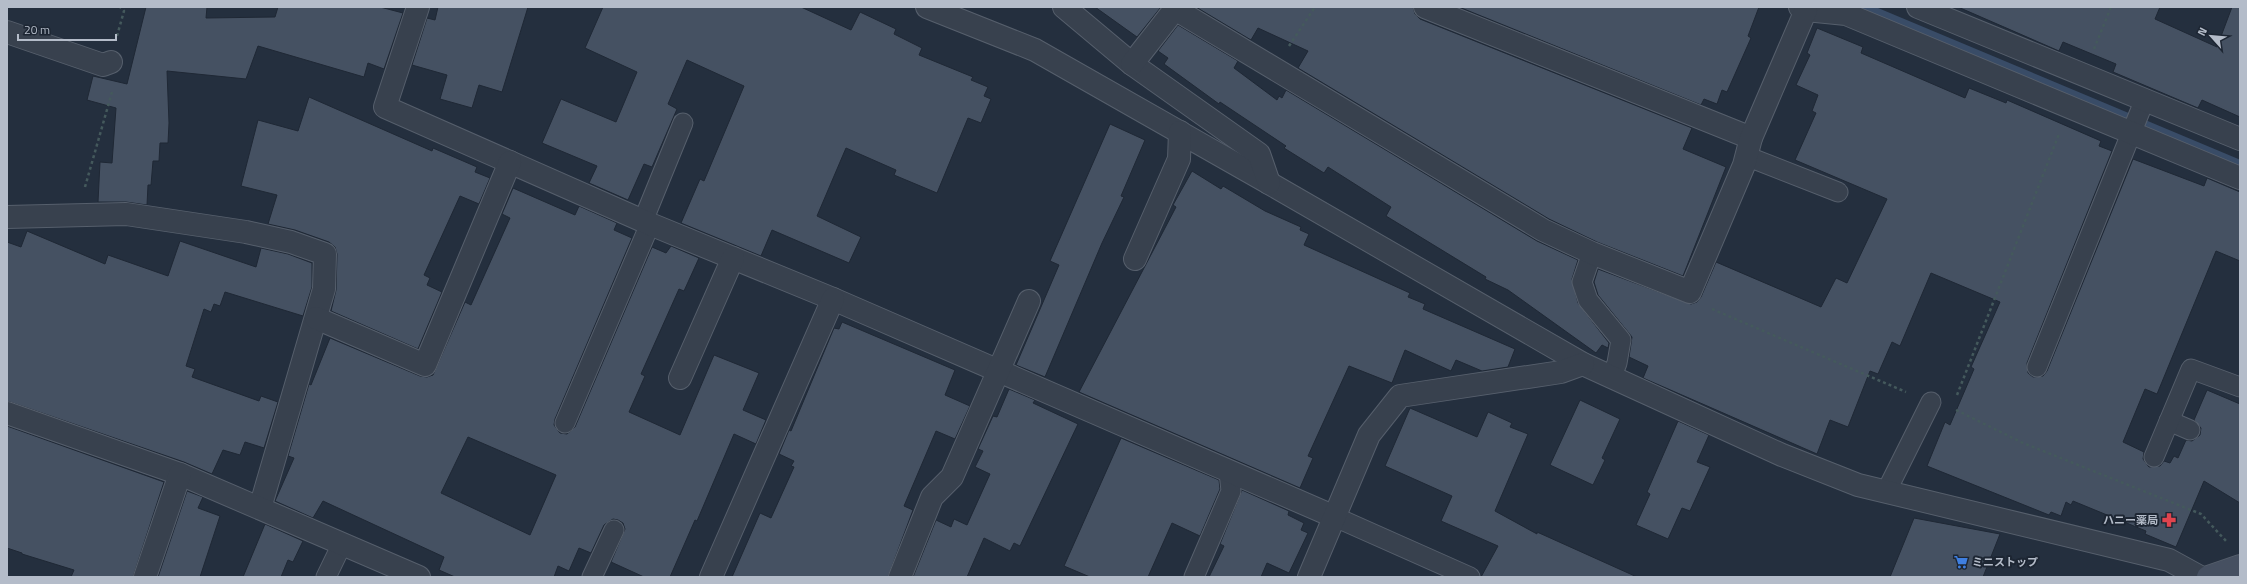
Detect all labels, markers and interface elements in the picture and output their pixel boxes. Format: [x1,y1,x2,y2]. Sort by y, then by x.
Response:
scale bar [18,16,116,42]
north arrow [2191,16,2231,56]
text: 20 m [24,20,50,39]
text: N [2193,24,2211,38]
place label: ハニー薬局 [2103,512,2158,528]
pharmacy icon: ハニー薬局 [2161,512,2177,528]
supermarket icon: ミニストップ [1953,554,1969,570]
place label: ミニストップ [1972,554,2038,570]

